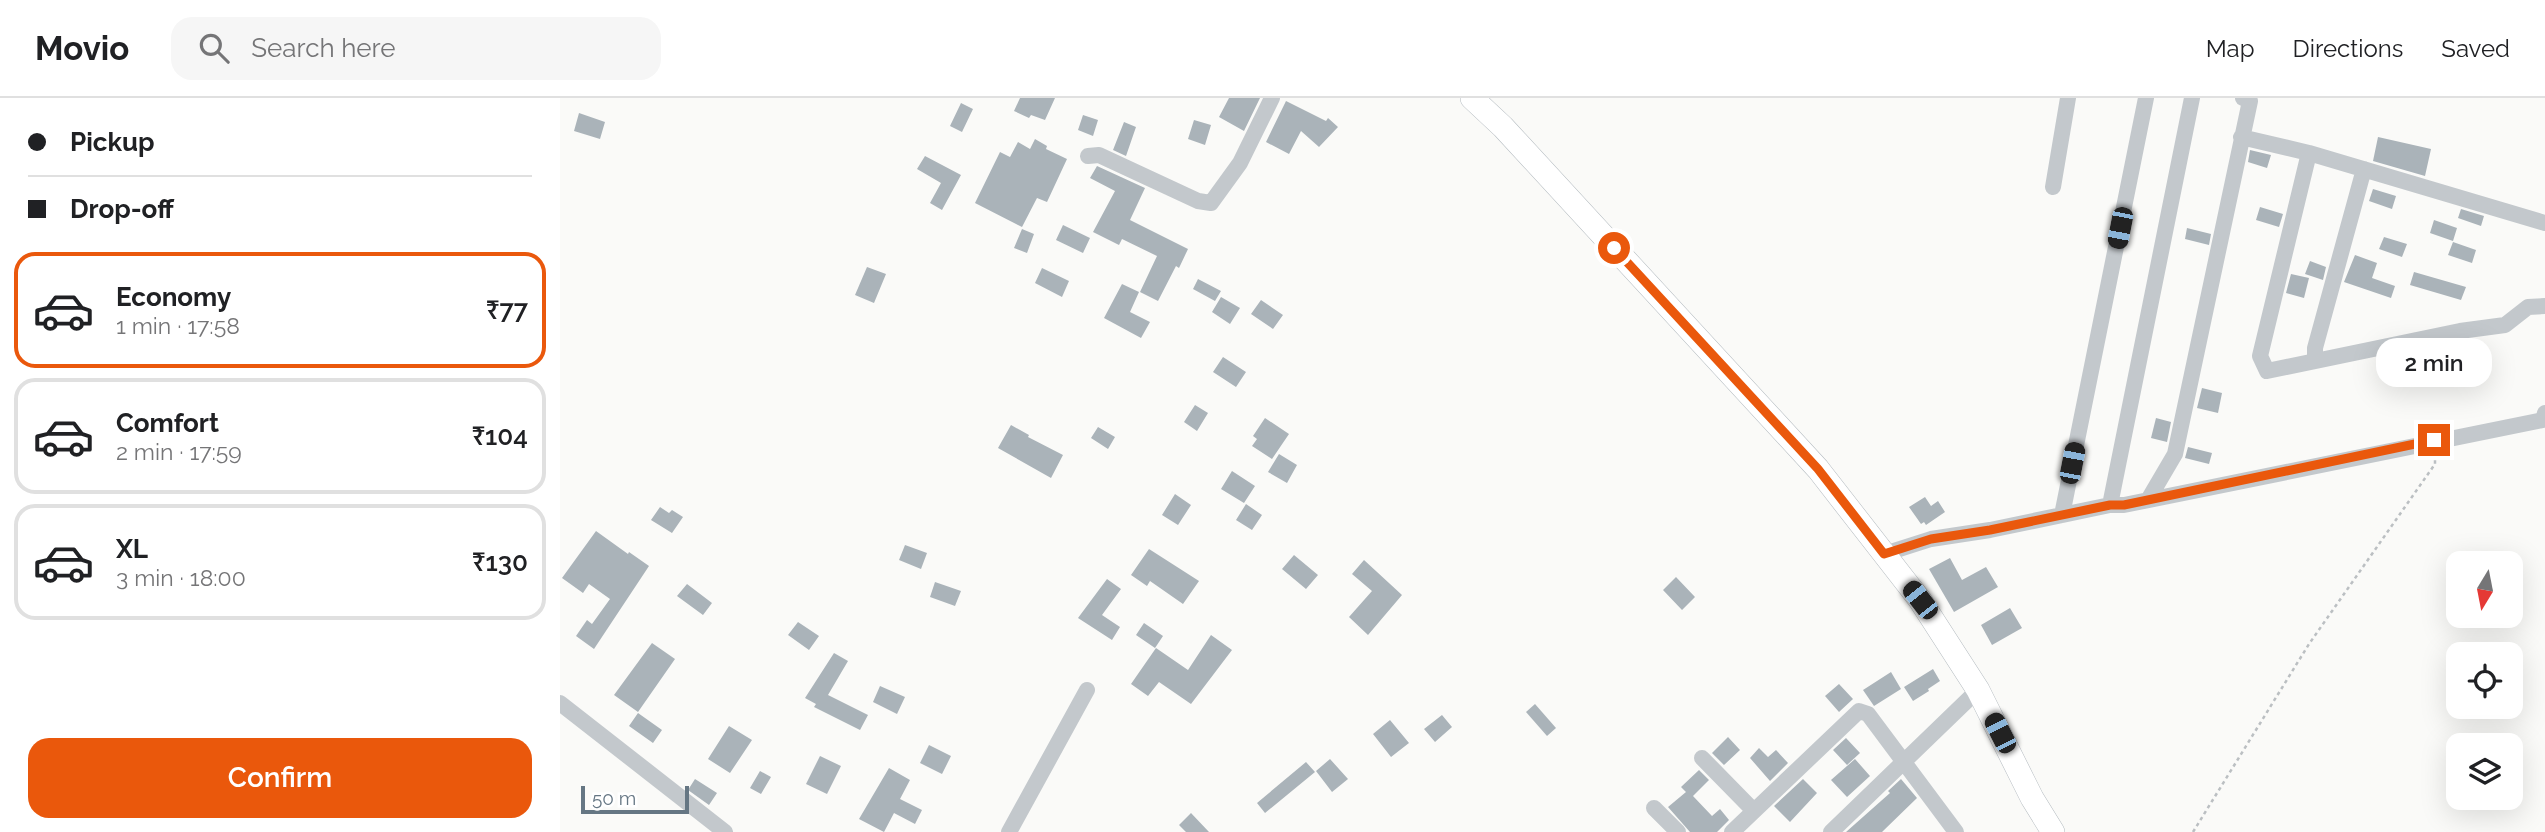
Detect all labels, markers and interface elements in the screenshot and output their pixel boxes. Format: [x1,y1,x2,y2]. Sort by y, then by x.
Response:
search box [171,17,661,80]
text: Movio [35,29,129,68]
icon: search [195,29,233,67]
text: Search here [251,33,396,63]
text: Map [2206,34,2255,63]
text: Directions [2293,34,2403,63]
text: Saved [2441,34,2510,63]
text: Pickup [70,127,155,157]
text: Drop-off [70,194,174,224]
car [2106,205,2135,251]
route start [1598,232,1630,264]
icon: car [32,279,95,342]
text: Economy [116,282,231,312]
text: ₹77 [486,295,528,325]
text: 1 min · 17:58 [116,312,240,339]
callout: 2 min [2376,338,2492,388]
text: 2 min [2405,349,2463,376]
icon: car [32,405,95,468]
text: Comfort [116,408,219,438]
text: ₹104 [472,421,528,451]
route end [2418,424,2450,456]
text: 2 min · 17:59 [116,438,242,465]
car [2058,440,2087,486]
icon: car [32,531,95,594]
text: XL [116,534,148,564]
text: ₹130 [472,547,528,577]
north arrow [2446,551,2524,628]
map controls [2446,551,2523,810]
text: 3 min · 18:00 [116,564,246,591]
car [1899,577,1942,623]
button: locate [2446,642,2523,719]
car [1982,710,2019,756]
button: layers [2446,733,2523,810]
button: Confirm [28,738,532,818]
scale bar [581,783,690,815]
text: 50 m [592,787,636,809]

